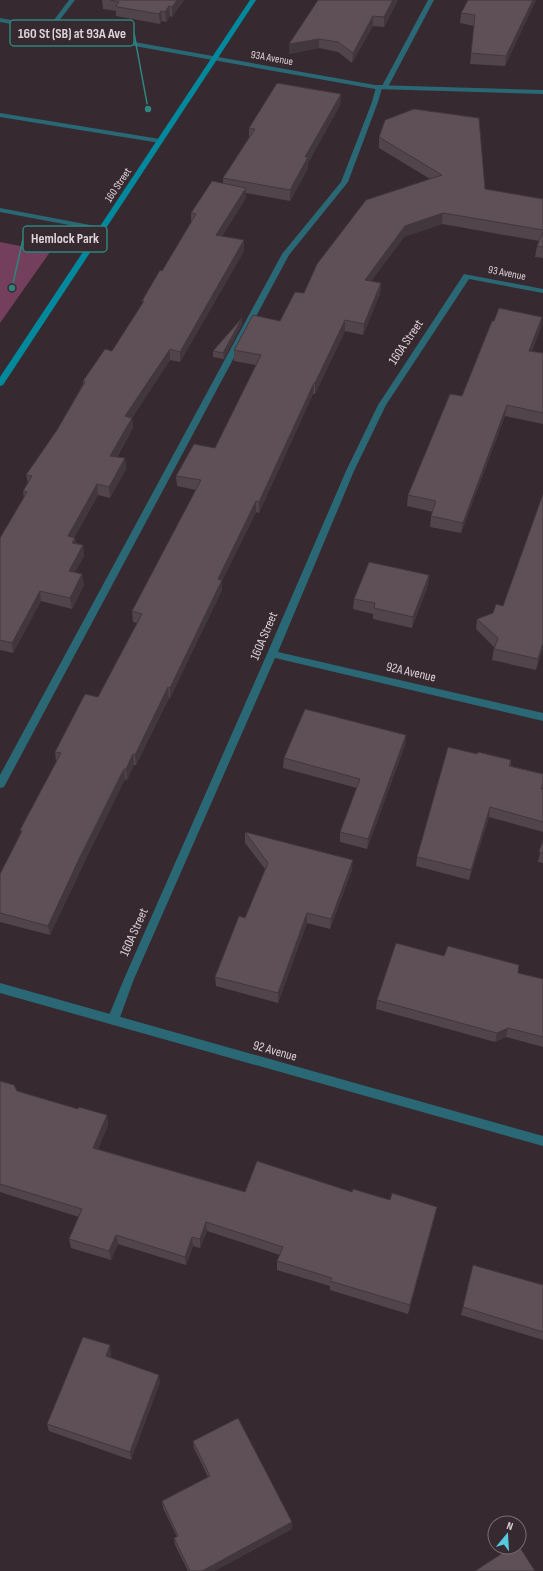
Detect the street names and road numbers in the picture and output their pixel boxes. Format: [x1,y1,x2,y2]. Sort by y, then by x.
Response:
street label: 93A Avenue [250,48,294,68]
street label: 160 Street [102,165,135,205]
street label: 93 Avenue [487,263,527,283]
street label: 160A Street [385,316,427,368]
street label: 160A Street [247,609,281,663]
street label: 92A Avenue [385,659,437,685]
street label: 160A Street [116,905,152,959]
street label: 92 Avenue [251,1037,299,1065]

